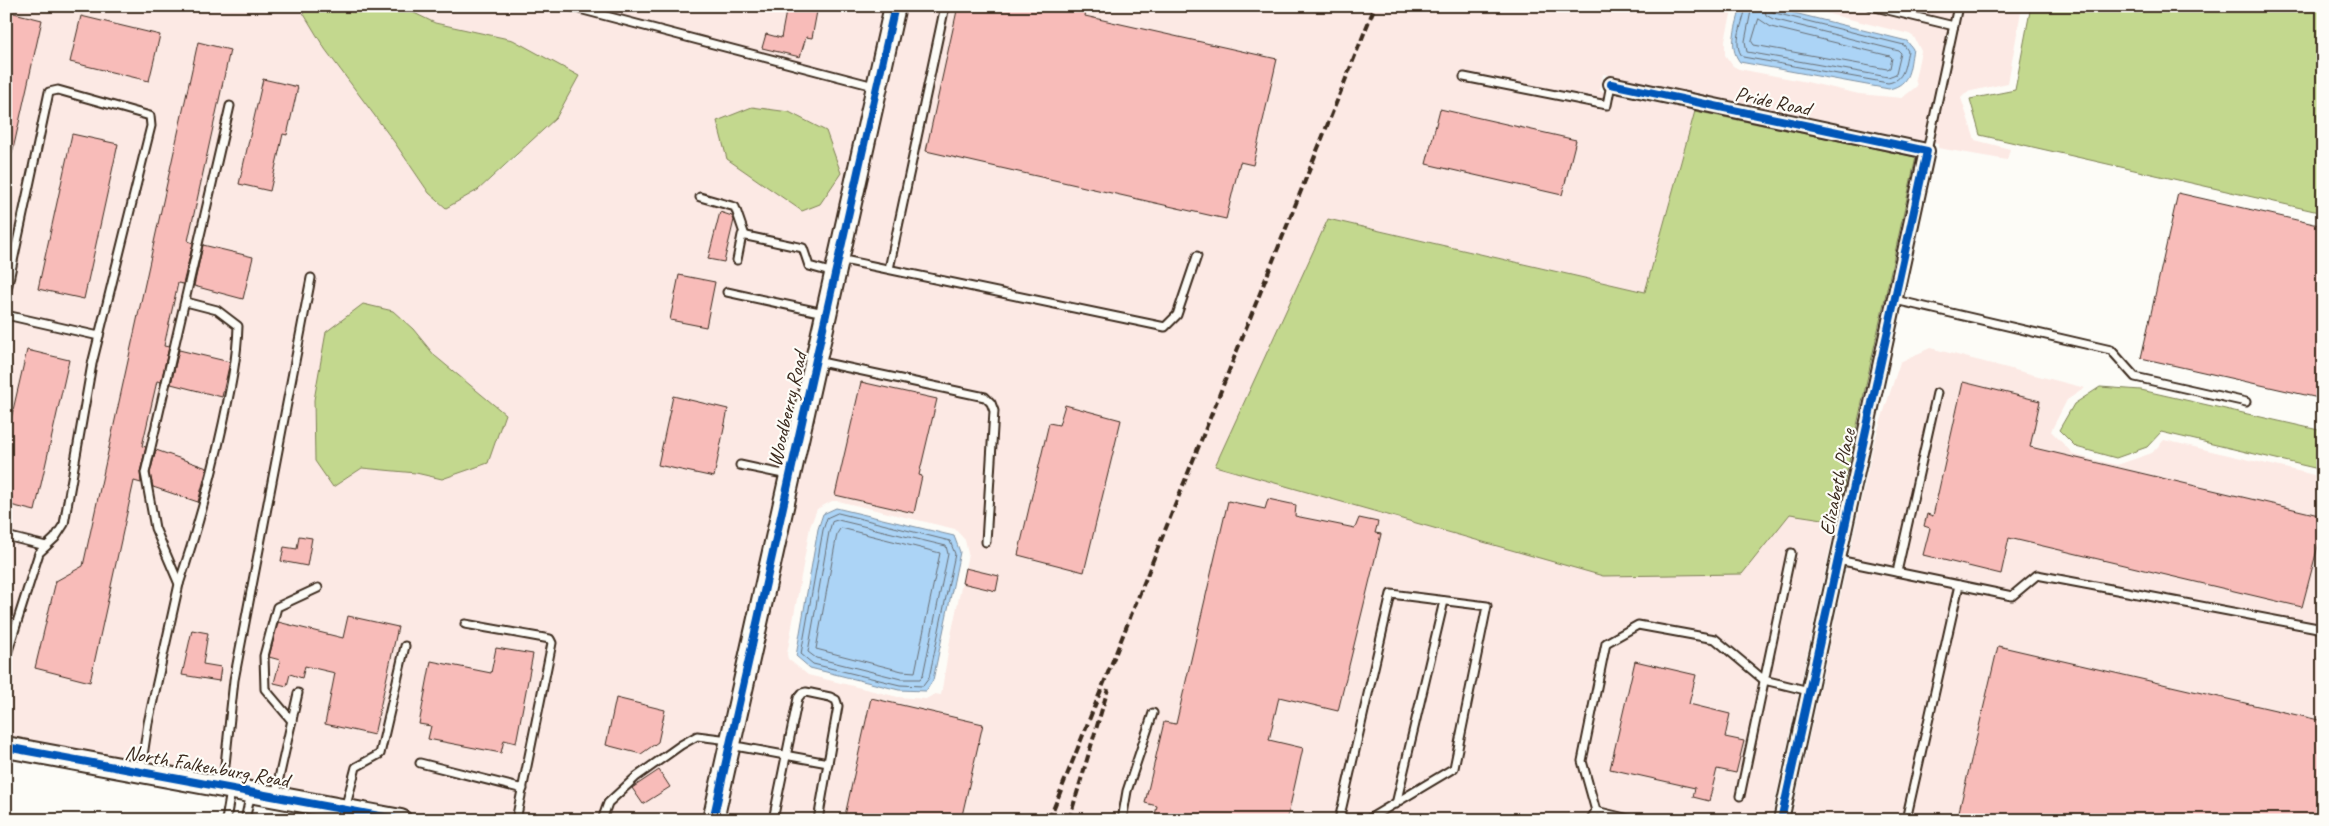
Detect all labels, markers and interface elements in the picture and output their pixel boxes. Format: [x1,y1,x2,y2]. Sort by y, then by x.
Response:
street label: Pride Road [1733,80,1816,122]
street label: Woodberry Road [761,347,813,469]
street label: Elizabeth Place [1813,425,1861,537]
street label: North Falkenburg Road [123,739,295,794]

